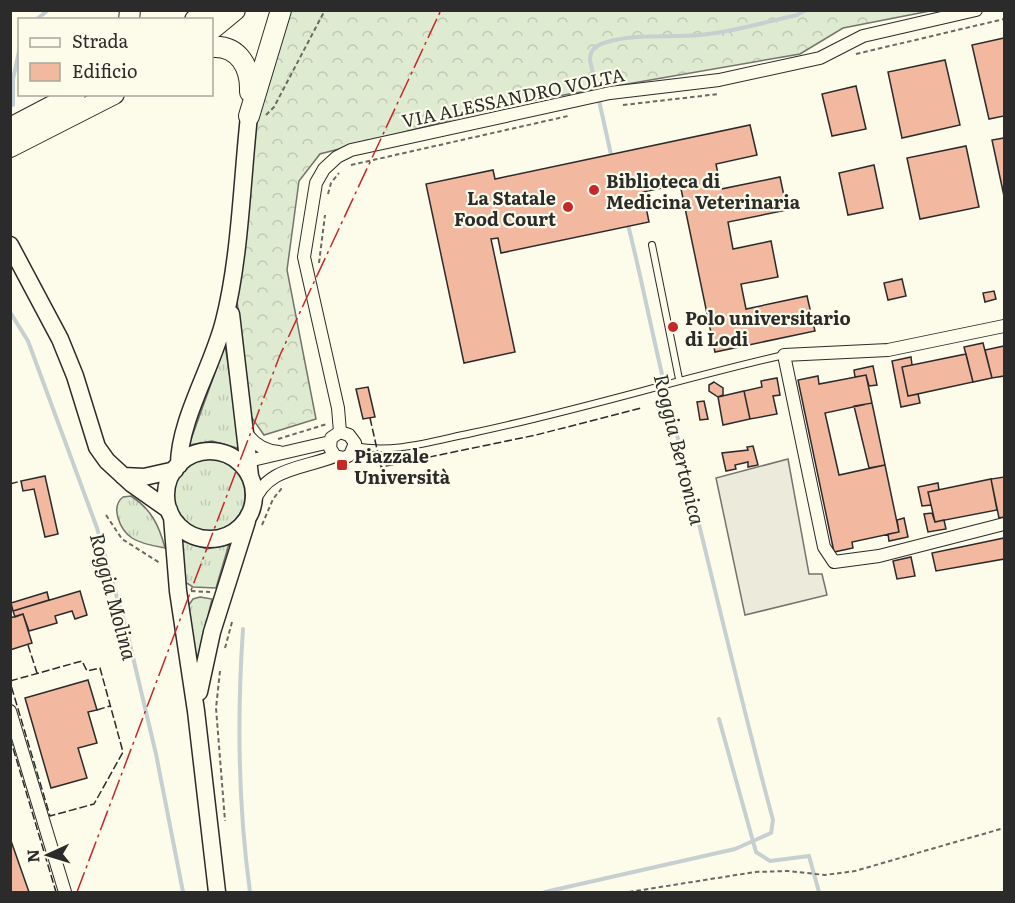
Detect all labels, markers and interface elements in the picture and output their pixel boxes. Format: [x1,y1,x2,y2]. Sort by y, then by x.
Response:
legend [18,18,213,96]
text: Strada [72,27,129,54]
text: Edificio [72,57,138,84]
street label: VIA ALESSANDRO VOLTA [399,60,627,134]
place label: Biblioteca di Medicina Veterinaria [606,167,801,215]
marker: Biblioteca di Medicina Veterinaria [587,183,601,197]
place label: La Statale Food Court [454,184,556,232]
marker: La Statale Food Court [561,200,575,214]
place label: Polo universitario di Lodi [685,304,851,352]
marker: Polo universitario di Lodi [666,320,680,334]
water label: Roggia Bertonica [648,370,714,528]
place label: Piazzale Università [354,442,451,490]
marker: Piazzale Università [335,458,349,472]
water label: Roggia Molina [84,529,147,664]
north arrow [18,825,78,885]
text: N [20,849,44,864]

